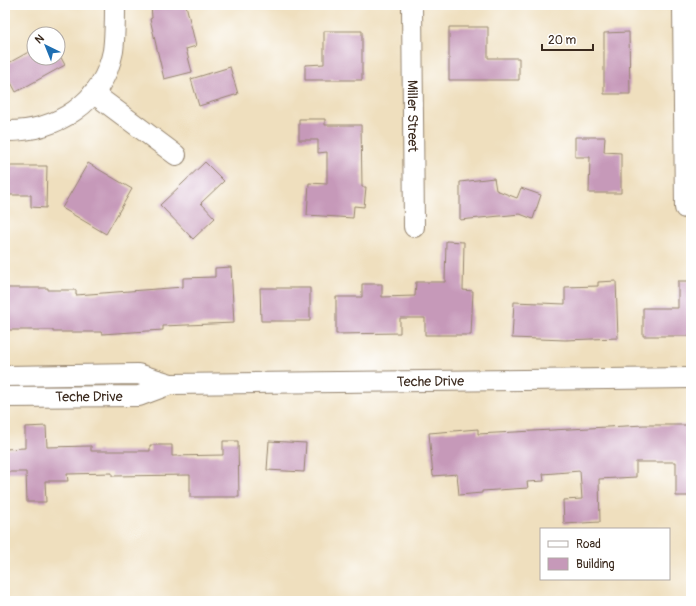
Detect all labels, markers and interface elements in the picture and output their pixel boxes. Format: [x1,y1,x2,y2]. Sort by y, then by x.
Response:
north arrow [26,26,66,66]
scale bar [542,26,593,52]
text: N [32,31,47,46]
text: 20 m [548,33,577,48]
street label: Miller Street [404,80,422,153]
street label: Teche Drive [397,372,464,390]
street label: Teche Drive [55,388,123,405]
legend [540,528,670,580]
text: Road [576,537,601,552]
text: Building [576,557,615,572]

